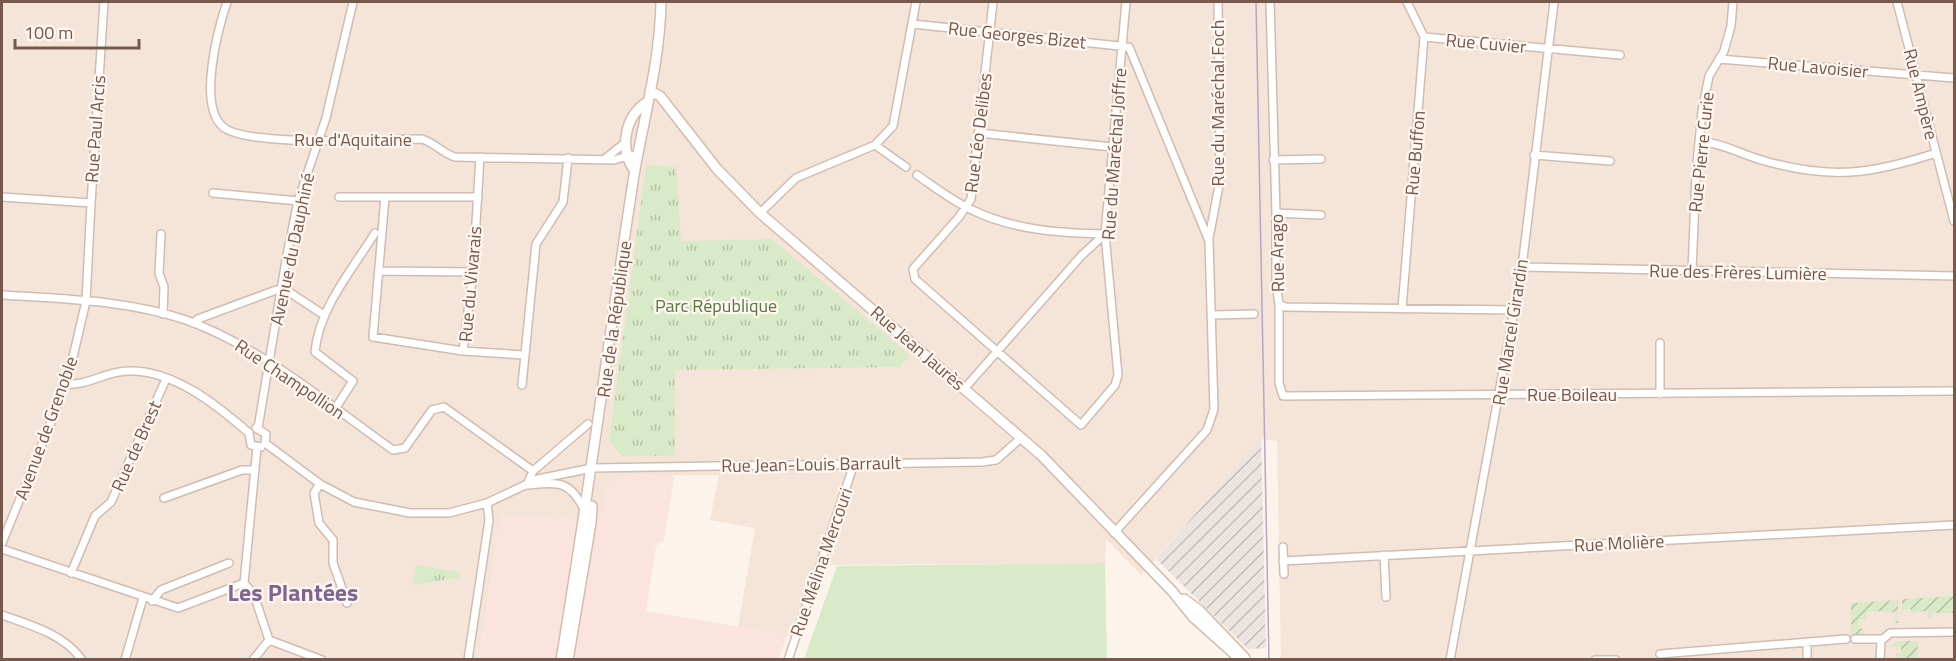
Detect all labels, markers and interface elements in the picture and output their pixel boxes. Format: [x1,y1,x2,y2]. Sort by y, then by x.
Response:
scale bar [15,12,140,50]
street label: Rue Georges Bizet [947,14,1088,56]
text: 100 m [24,19,73,46]
street label: Rue du Maréchal Foch [1204,20,1231,186]
street label: Rue Cuvier [1445,26,1527,60]
street label: Rue Ampère [1897,46,1945,142]
street label: Rue Lavoisier [1767,49,1869,85]
street label: Rue du Maréchal Joffre [1095,67,1133,241]
street label: Rue Léo Delibes [957,72,999,194]
street label: Rue Paul Arcis [78,74,112,184]
street label: Rue Pierre Curie [1681,90,1721,214]
street label: Rue Buffon [1398,109,1432,197]
street label: Rue d'Aquitaine [294,126,412,153]
street label: Avenue du Dauphiné [263,170,321,328]
street label: Rue Arago [1263,214,1291,292]
street label: Rue du Vivarais [451,225,489,343]
street label: Rue de la République [590,239,638,399]
street label: Rue Marcel Girardin [1485,257,1535,407]
street label: Rue des Frères Lumière [1649,257,1827,287]
park label: Parc République [655,292,777,319]
street label: Rue Jean Jaurès [865,299,971,397]
street label: Rue Champollion [230,332,350,426]
street label: Avenue de Grenoble [7,352,85,504]
street label: Rue Boileau [1527,381,1617,408]
street label: Rue de Brest [104,396,168,496]
street label: Rue Jean-Louis Barrault [721,449,902,479]
street label: Rue Mélina Mercouri [783,484,859,640]
street label: Rue Molière [1573,527,1665,559]
district label: Les Plantées [228,574,358,610]

